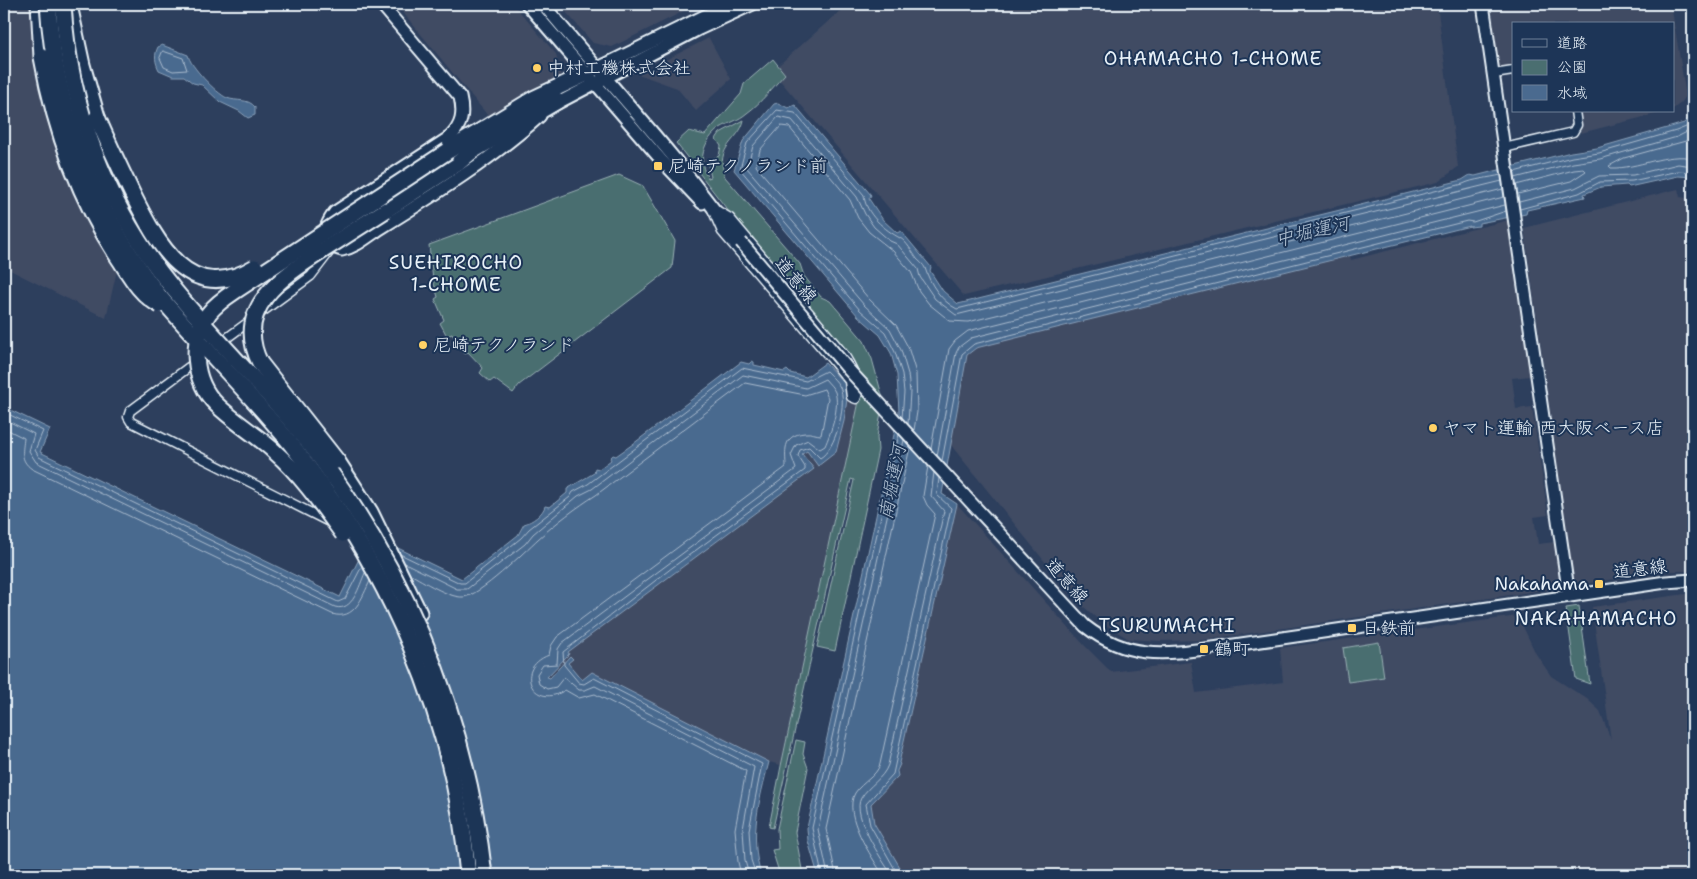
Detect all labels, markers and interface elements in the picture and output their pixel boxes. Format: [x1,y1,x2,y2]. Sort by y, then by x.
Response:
legend [1512,22,1674,112]
text: 道路 [1557,33,1587,53]
district label: OHAMACHO 1-CHOME [1104,46,1322,71]
place label: 中村工機株式会社 [547,56,691,80]
text: 公園 [1557,57,1587,77]
marker: 中村工機株式会社 [531,62,543,74]
text: 水域 [1557,83,1587,103]
place label: 尼崎テクノランド前 [668,154,827,178]
marker: 尼崎テクノランド前 [652,160,664,172]
water label: 中堀運河 [1272,210,1355,252]
district label: SUEHIROCHO 1-CHOME [389,250,523,297]
street label: 道意線 [769,252,823,308]
place label: 尼崎テクノランド [433,333,574,357]
marker: 尼崎テクノランド [417,339,429,351]
place label: ヤマト運輸 西大阪ベース店 [1443,416,1664,440]
marker: ヤマト運輸 西大阪ベース店 [1427,422,1439,434]
water label: 南堀運河 [872,439,912,522]
street label: 道意線 [1040,553,1094,609]
street label: 道意線 [1612,554,1668,584]
place label: Nakahama [1495,572,1589,596]
marker: Nakahama [1593,578,1605,590]
district label: NAKAHAMACHO [1515,606,1677,631]
district label: TSURUMACHI [1098,613,1236,638]
place label: 日鉄前 [1362,616,1416,640]
marker: 日鉄前 [1346,622,1358,634]
place label: 鶴町 [1214,637,1250,661]
marker: 鶴町 [1198,643,1210,655]

